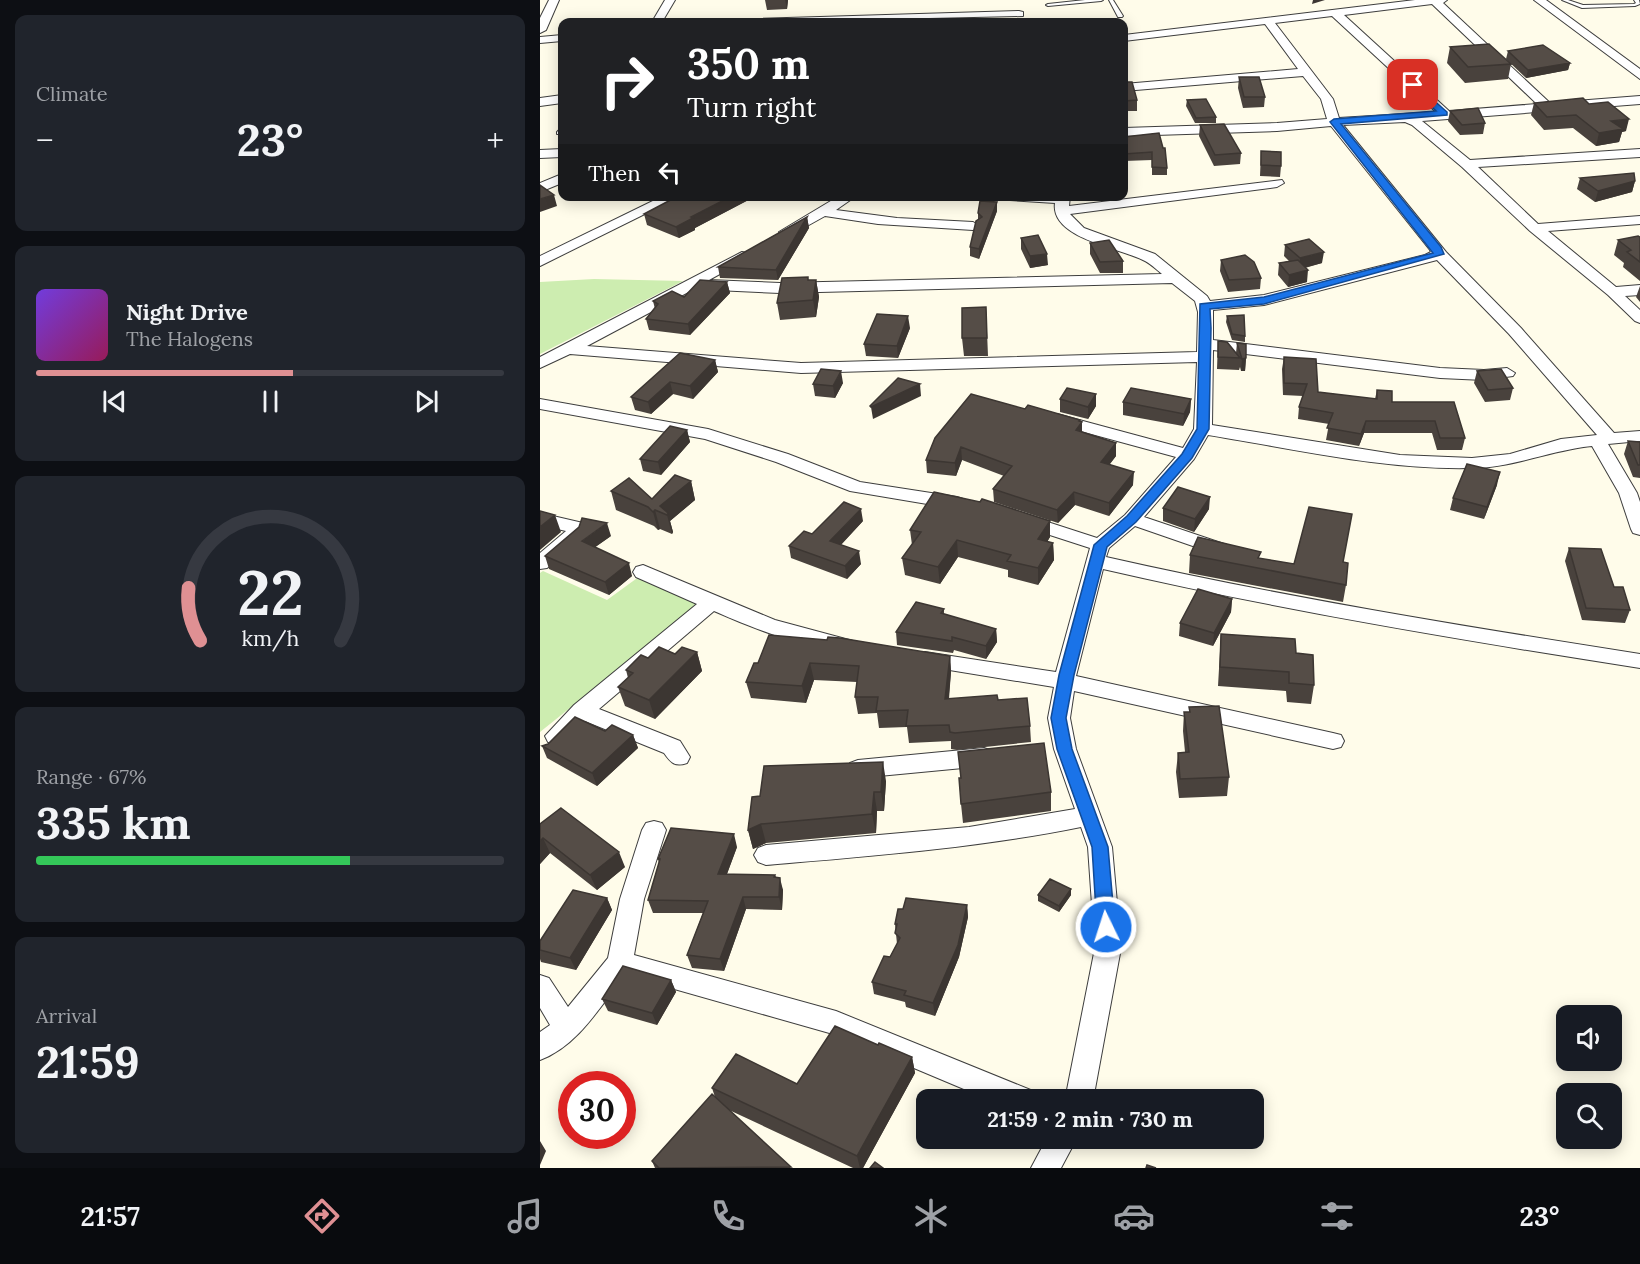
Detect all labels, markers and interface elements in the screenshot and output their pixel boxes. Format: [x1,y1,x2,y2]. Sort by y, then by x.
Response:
text: 350 m [687,37,810,91]
icon: right [588,42,666,120]
pin [1387,59,1438,110]
icon: arrive [1396,68,1429,101]
text: Climate [36,81,108,106]
text: Turn right [687,90,816,124]
text: 23° [237,111,303,168]
text: − [36,119,54,161]
text: + [486,119,504,161]
icon: left [653,156,686,189]
text: Then [588,159,641,187]
text: Night Drive [126,298,248,326]
text: The Halogens [126,326,253,351]
icon: previous [98,385,131,418]
icon: pause [254,385,287,418]
icon: next [410,385,443,418]
text: 22 [237,552,303,632]
text: km/h [241,624,299,652]
text: Range · 67% [36,764,146,789]
text: 335 km [36,794,191,851]
position arrow [1074,895,1138,959]
text: Arrival [36,1003,97,1028]
map controls [1556,1005,1622,1149]
button: sound [1556,1005,1622,1071]
text: 21:59 [36,1033,140,1090]
speed limit sign: 30 [558,1071,636,1149]
button: search [1556,1083,1622,1149]
text: 21:59 · 2 min · 730 m [987,1105,1193,1133]
icon: directions [301,1195,343,1237]
icon: music [504,1195,546,1237]
icon: phone [707,1195,749,1237]
icon: climate [910,1195,952,1237]
icon: car [1113,1195,1155,1237]
icon: filters [1316,1195,1358,1237]
text: 21:57 [81,1199,140,1233]
text: 23° [1520,1199,1559,1233]

